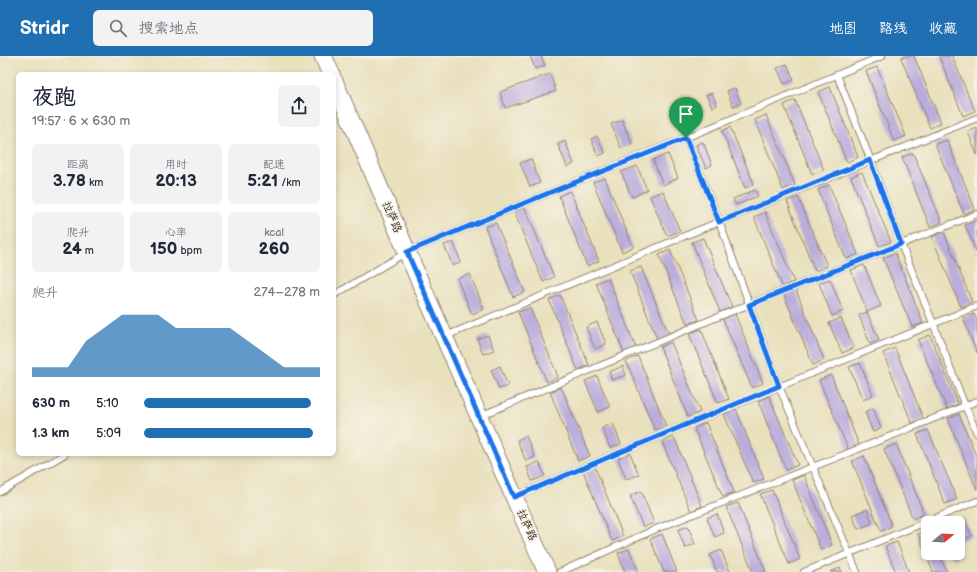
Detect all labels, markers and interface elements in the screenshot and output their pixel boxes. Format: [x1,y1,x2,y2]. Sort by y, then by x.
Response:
search box [93,10,373,46]
text: Stridr [20,17,69,40]
icon: search [107,17,129,39]
text: 搜索地点 [139,19,199,38]
text: 地图 [829,20,857,37]
text: 路线 [879,20,907,37]
text: 收藏 [929,20,957,37]
text: 夜跑 [32,84,76,111]
button: share [278,85,320,127]
pin [669,97,703,138]
icon: arrive [675,103,697,125]
text: 19:57 · 6 × 630 m [32,113,130,129]
text: 距离 [67,158,89,171]
text: 用时 [165,158,187,171]
text: 配速 [263,158,285,171]
text: 3.78 [53,171,86,191]
text: 20:13 [155,171,197,191]
text: 5:21 [247,171,278,191]
text: km [86,176,103,189]
text: /km [278,176,301,189]
street label: 拉萨路 [380,199,404,235]
text: 爬升 [67,226,89,239]
text: 心率 [165,226,187,239]
text: kcal [264,226,284,239]
text: 24 [62,239,82,259]
text: 150 [150,239,177,259]
text: 260 [258,239,290,259]
text: m [82,244,94,257]
text: bpm [177,244,202,257]
text: 274–278 m [254,284,320,300]
text: 爬升 [32,285,58,301]
text: 630 m [32,395,70,411]
text: 5:10 [96,395,119,411]
text: 1.3 km [32,425,69,441]
text: 5:09 [96,425,121,441]
street label: 拉萨路 [514,507,540,543]
north arrow [921,516,965,560]
map controls [921,516,965,560]

